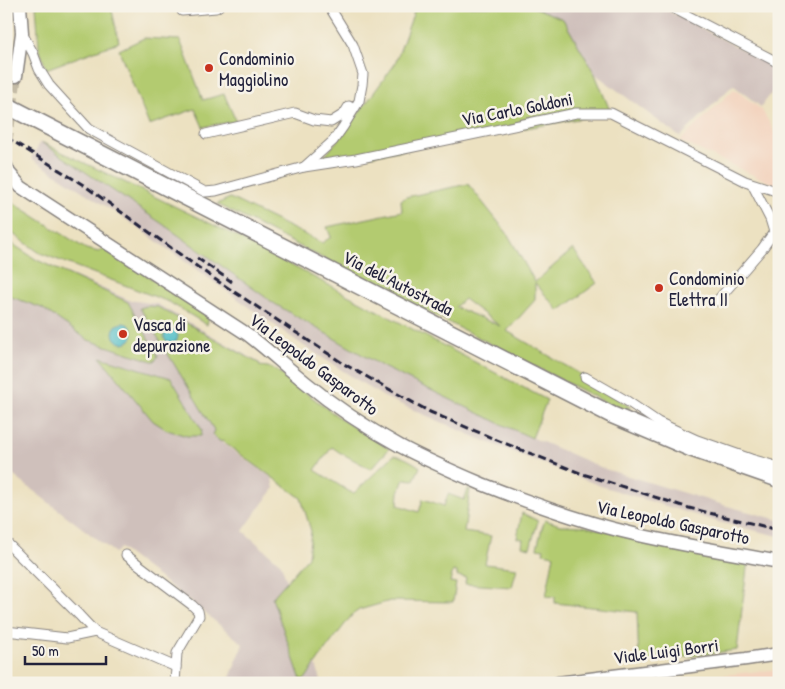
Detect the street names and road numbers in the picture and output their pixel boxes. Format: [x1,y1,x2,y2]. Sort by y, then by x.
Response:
street label: Via Carlo Goldoni [459,86,575,132]
street label: Via dell'Autostrada [338,244,458,322]
street label: Via Leopoldo Gasparotto [244,307,384,421]
street label: Via Leopoldo Gasparotto [594,494,752,550]
street label: Viale Luigi Borri [612,632,720,670]

